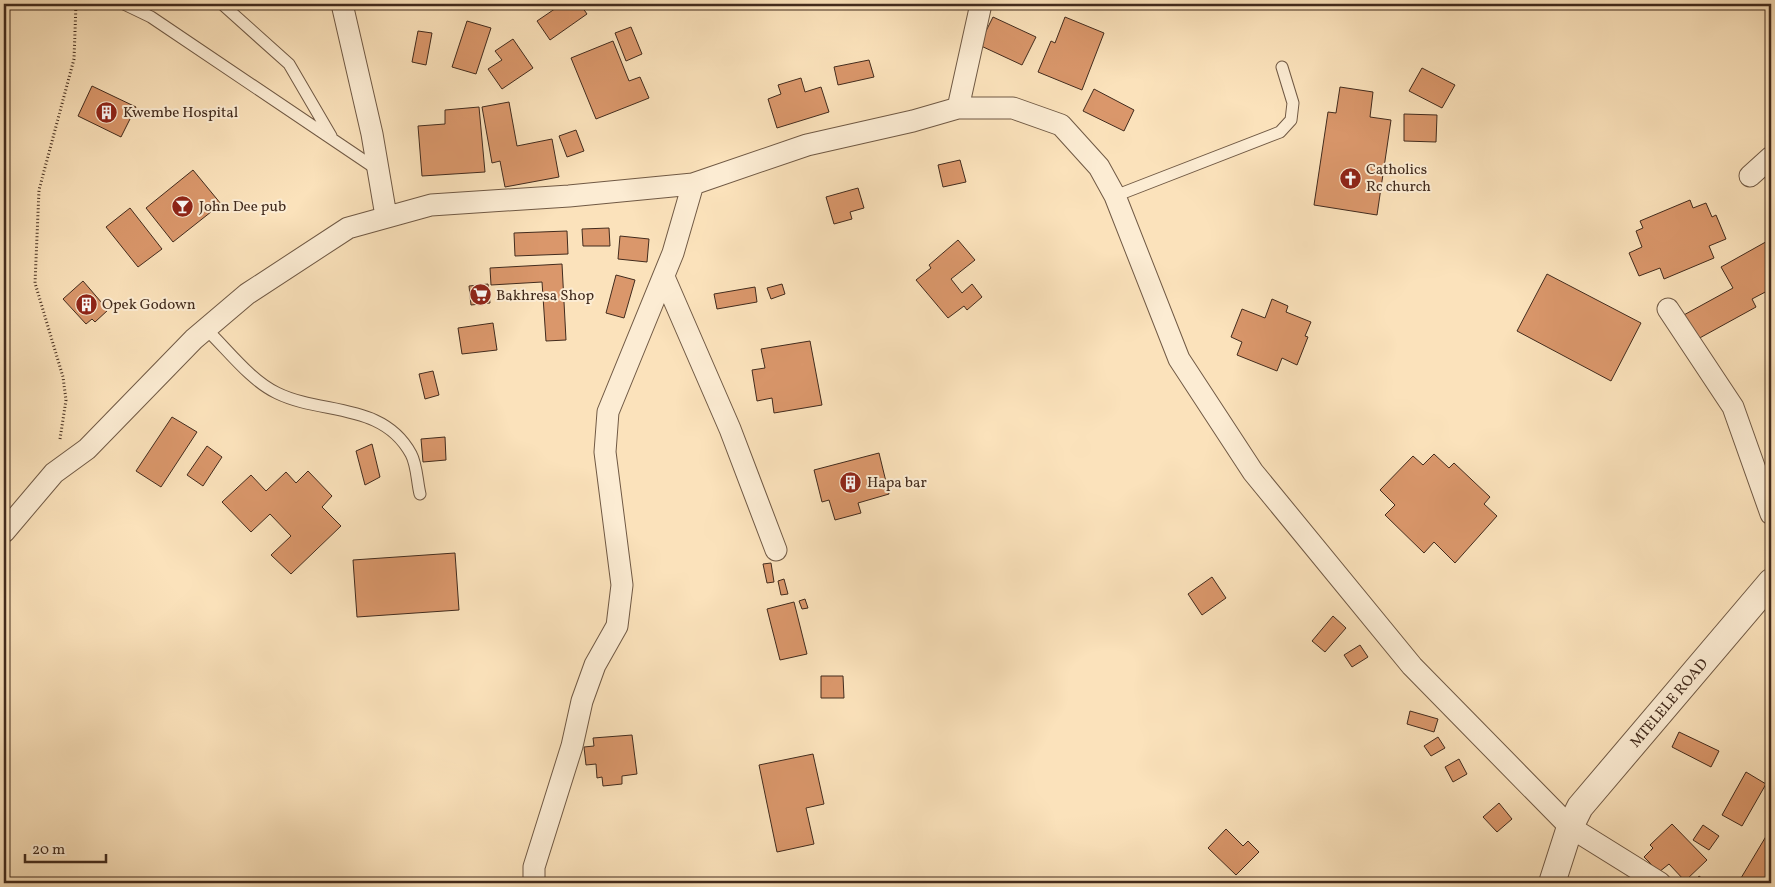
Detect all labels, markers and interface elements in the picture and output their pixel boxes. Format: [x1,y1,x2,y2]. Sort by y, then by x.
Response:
building icon: Kwembe Hospital [95,100,119,124]
place label: Kwembe Hospital [123,103,238,124]
place label: Catholics Rc church [1366,160,1431,198]
church icon: Catholics Rc church [1338,166,1362,190]
bar icon: John Dee pub [171,194,195,218]
place label: John Dee pub [199,197,286,218]
supermarket icon: Bakhresa Shop [468,283,492,307]
place label: Bakhresa Shop [496,286,594,307]
building icon: Opek Godown [74,292,98,316]
place label: Opek Godown [102,295,196,316]
building icon: Hapa bar [839,470,863,494]
place label: Hapa bar [867,473,927,494]
street label: MTELELE ROAD [1626,654,1714,753]
scale bar [25,832,106,864]
text: 20 m [32,840,65,861]

